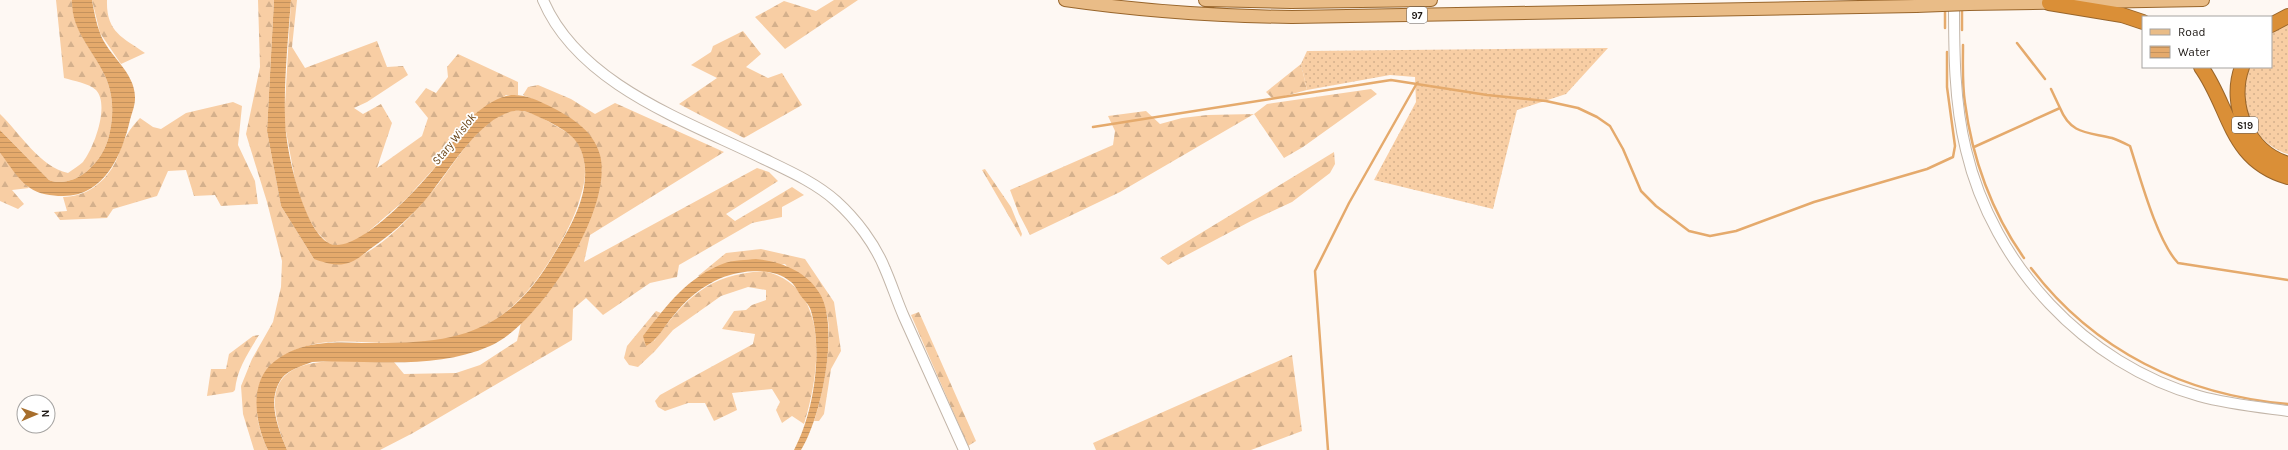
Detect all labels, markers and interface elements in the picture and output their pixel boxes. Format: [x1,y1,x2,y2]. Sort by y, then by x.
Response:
road number: 97 [1407,7,1427,23]
legend [2142,16,2272,68]
text: Road [2178,25,2206,39]
text: Water [2178,45,2211,59]
water label: Stary Wislok [429,110,480,168]
road number: S19 [2232,117,2258,133]
north arrow [16,394,56,434]
text: N [39,409,52,418]

